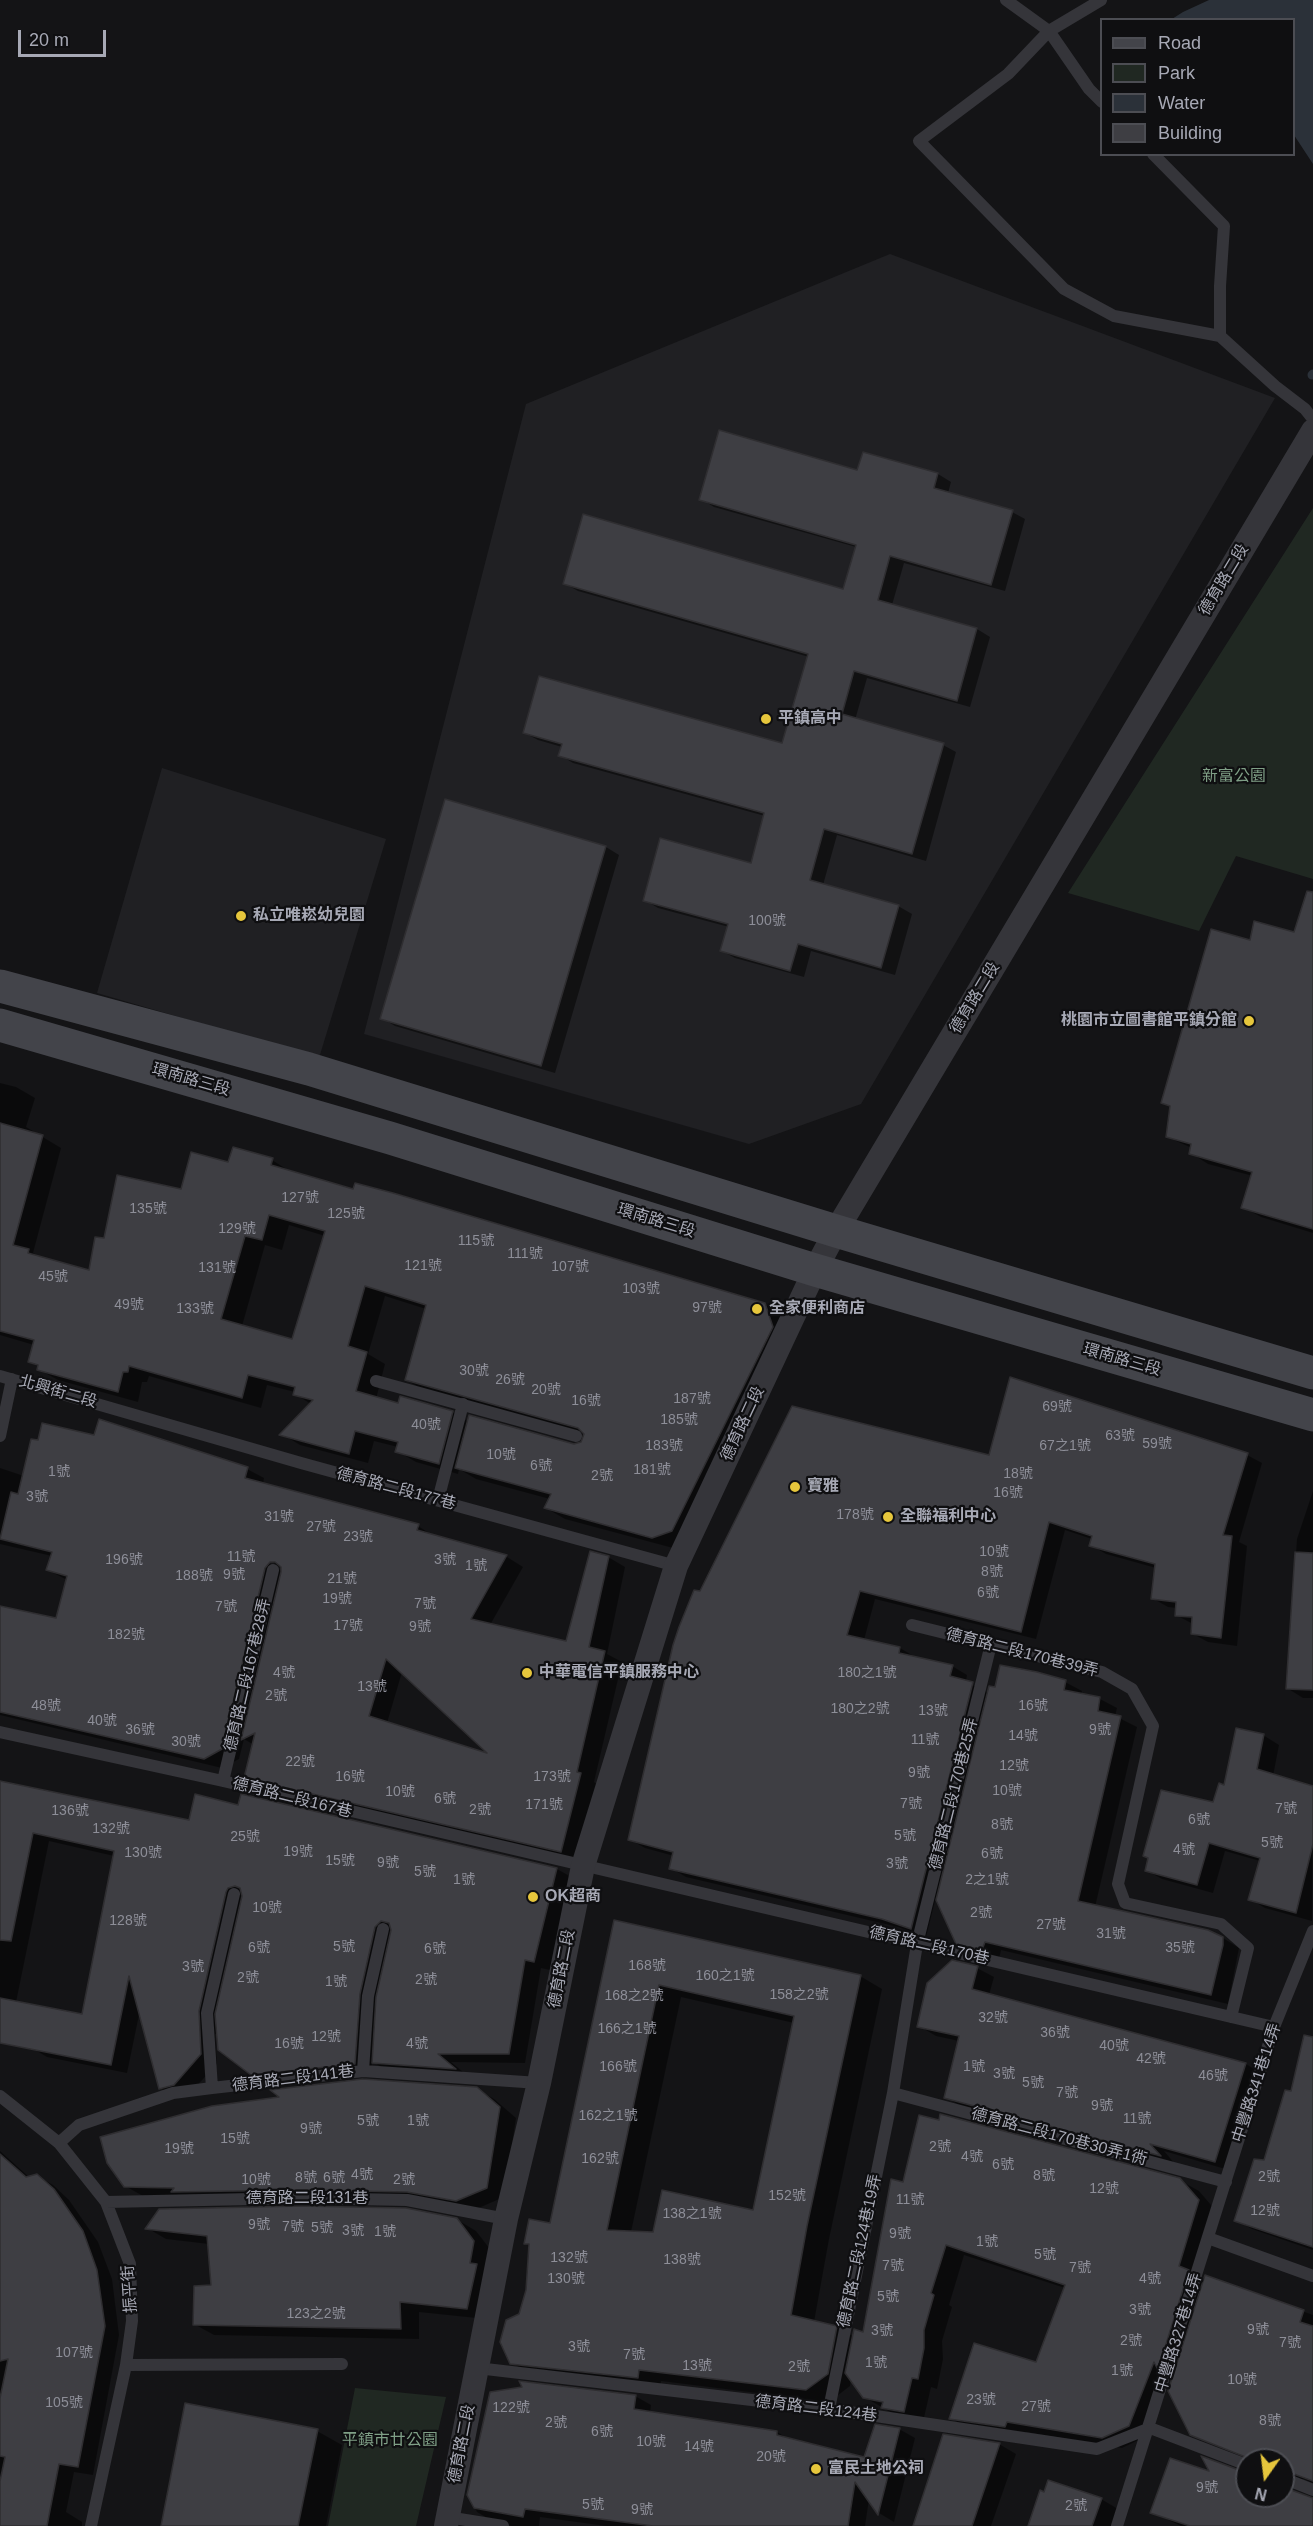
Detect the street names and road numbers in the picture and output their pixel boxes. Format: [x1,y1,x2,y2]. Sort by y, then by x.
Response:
street label: 德育路二段 [1195,541,1253,619]
street label: 德育路二段 [946,959,1004,1037]
street label: 環南路三段 [150,1060,232,1100]
street label: 環南路三段 [615,1200,697,1242]
street label: 環南路三段 [1081,1340,1163,1380]
street label: 北興街二段 [17,1372,99,1412]
street label: 德育路二段 [717,1384,769,1464]
street label: 德育路二段177巷 [334,1464,458,1514]
street label: 德育路二段167巷28弄 [221,1597,275,1753]
street label: 德育路二段170巷39弄 [944,1625,1100,1681]
street label: 德育路二段170巷25弄 [926,1716,982,1872]
street label: 德育路二段167巷 [230,1774,354,1822]
street label: 德育路二段170巷 [867,1923,991,1969]
street label: 德育路二段 [545,1928,579,2010]
street label: 中豐路341巷14弄 [1229,2021,1285,2145]
street label: 德育路二段141巷 [231,2062,355,2096]
street label: 德育路二段170巷30弄1衖 [969,2104,1149,2170]
street label: 德育路二段124巷19弄 [834,2172,886,2330]
street label: 德育路二段131巷 [246,2189,368,2209]
street label: 振平街 [119,2264,141,2314]
street label: 中豐路327巷14弄 [1152,2271,1206,2395]
street label: 德育路二段124巷 [754,2392,878,2426]
street label: 德育路二段 [445,2403,479,2485]

